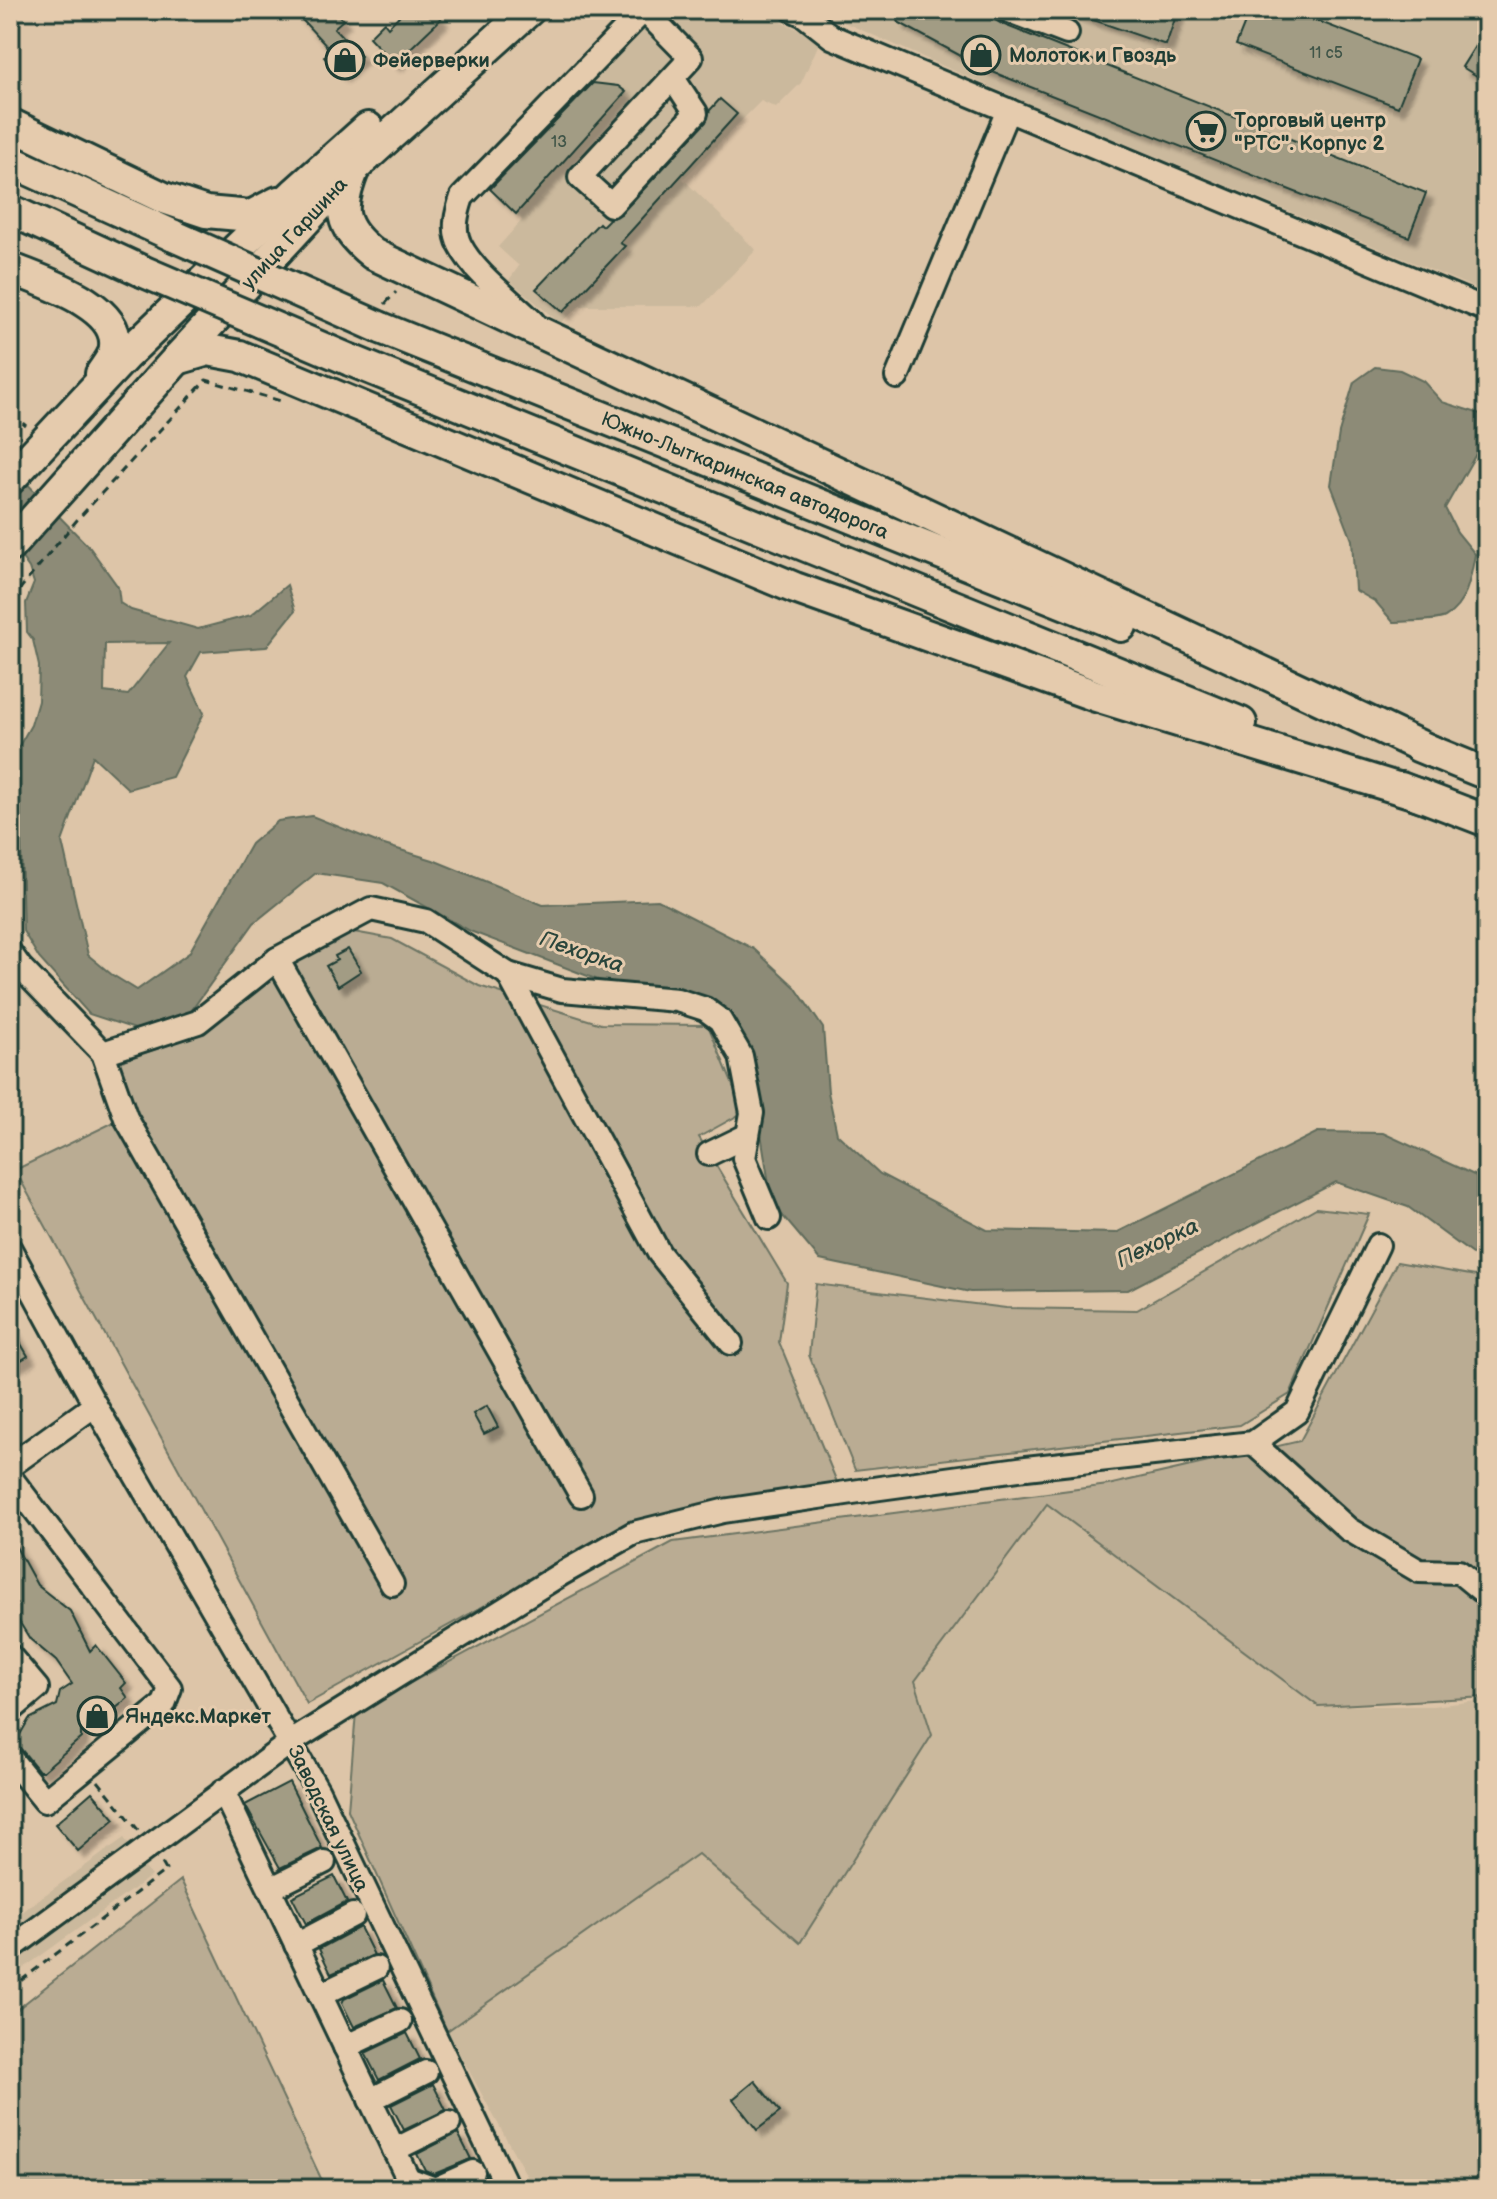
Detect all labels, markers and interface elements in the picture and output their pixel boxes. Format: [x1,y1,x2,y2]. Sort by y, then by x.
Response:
shop icon: Молоток и Гвоздь [960,34,1002,76]
shop icon: Фейерверки [324,39,366,81]
place label: Молоток и Гвоздь [1009,44,1177,68]
house number: 11 с5 [1309,44,1343,63]
place label: Фейерверки [373,49,490,73]
place label: Торговый центр "РТС". Корпус 2 [1234,109,1386,156]
supermarket icon: Торговый центр "РТС". Корпус 2 [1185,110,1227,152]
house number: 13 [551,133,567,152]
street label: улица Гаршина [237,172,353,295]
street label: Южно-Лыткаринская автодорога [597,407,892,545]
water label: Пехорка [536,925,627,979]
water label: Пехорка [1112,1213,1203,1274]
shop icon: Яндекс.Маркет [76,1695,118,1737]
place label: Яндекс.Маркет [125,1705,271,1729]
street label: Заводская улица [282,1741,374,1896]

